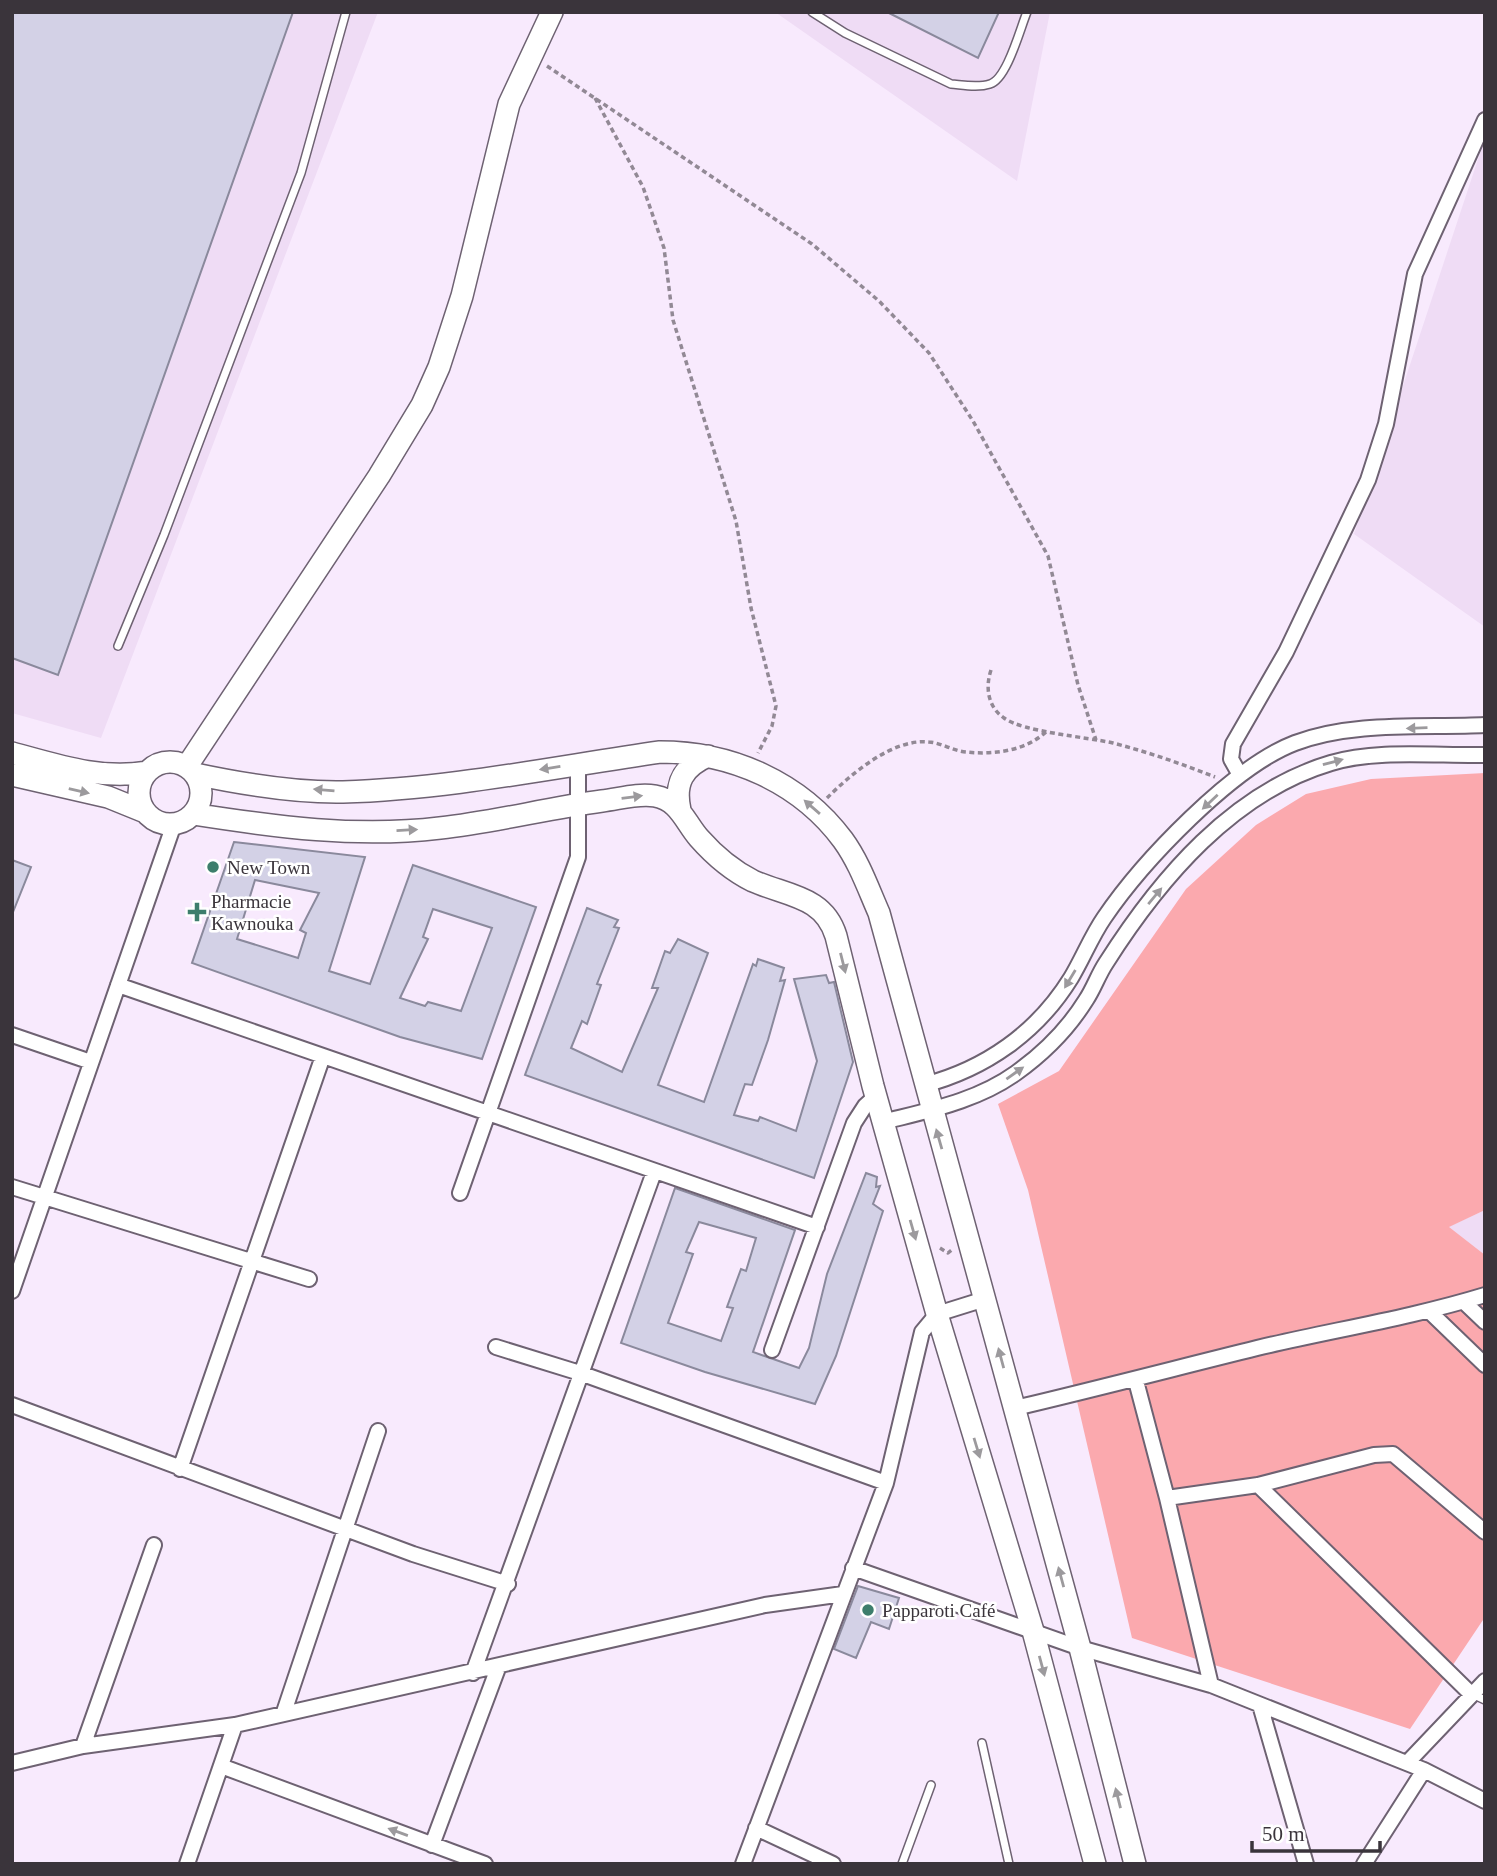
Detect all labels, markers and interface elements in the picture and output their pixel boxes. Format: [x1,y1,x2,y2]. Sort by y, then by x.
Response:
one-way arrow [1405,723,1427,734]
one-way arrow [1323,757,1344,767]
one-way arrow [539,763,561,774]
one-way arrow [313,784,335,795]
one-way arrow [68,786,90,797]
one-way arrow [621,791,643,802]
one-way arrow [1202,794,1219,810]
one-way arrow [803,800,820,815]
one-way arrow [396,824,418,835]
place label: New Town [227,857,311,878]
marker: New Town [205,859,221,875]
one-way arrow [1147,888,1162,905]
place label: Pharmacie Kawnouka [211,891,294,934]
marker: Pharmacie Kawnouka [189,904,205,920]
one-way arrow [838,952,849,974]
one-way arrow [1063,969,1076,989]
one-way arrow [1006,1066,1024,1080]
one-way arrow [934,1128,944,1149]
one-way arrow [909,1220,919,1241]
one-way arrow [995,1347,1006,1369]
one-way arrow [973,1438,983,1459]
one-way arrow [1055,1566,1066,1588]
place label: Papparoti Café [882,1600,995,1621]
marker: Papparoti Café [860,1602,876,1618]
one-way arrow [1037,1656,1048,1678]
one-way arrow [1112,1786,1123,1808]
scale bar [1252,1810,1380,1854]
text: 50 m [1262,1822,1305,1846]
one-way arrow [387,1826,408,1837]

